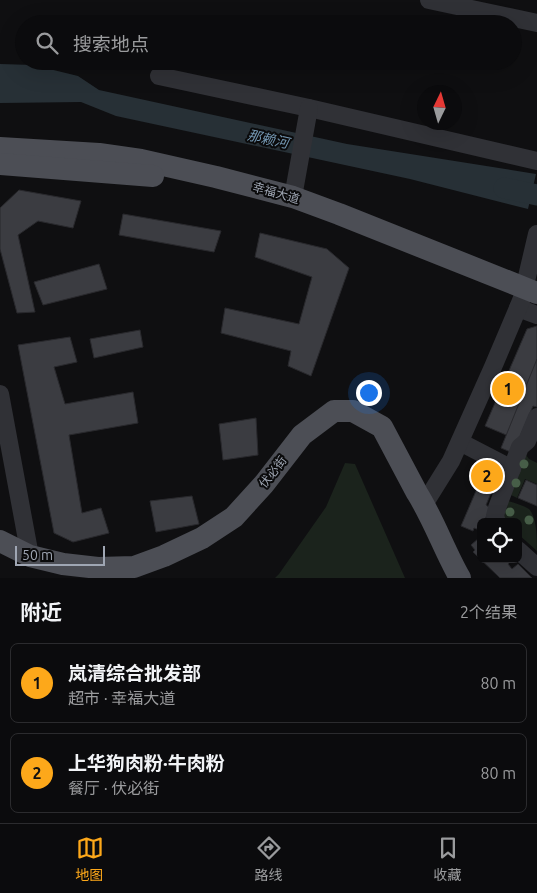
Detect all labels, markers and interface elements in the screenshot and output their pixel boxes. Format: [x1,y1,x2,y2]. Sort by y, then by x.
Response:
search box [15,15,522,70]
icon: search [33,29,61,57]
text: 搜索地点 [73,33,149,55]
north arrow [417,85,462,130]
water label: 那赖河 [246,127,293,152]
street label: 幸福大道 [251,180,301,205]
pin: 1 [492,370,524,408]
your location [356,380,382,406]
street label: 伏必街 [256,454,289,490]
pin: 2 [471,457,503,495]
map controls [477,518,522,563]
button: locate [477,518,522,563]
scale bar [15,543,105,566]
text: 50 m [22,547,53,563]
text: 附近 [20,600,62,624]
text: 2个结果 [460,603,517,621]
text: 岚清综合批发部 [68,662,201,684]
text: 1 [32,674,42,692]
text: 80 m [480,674,516,692]
text: 超市 · 幸福大道 [68,689,175,707]
text: 上华狗肉粉·牛肉粉 [68,752,225,774]
text: 2 [32,764,42,782]
text: 80 m [480,764,516,782]
text: 餐厅 · 伏必街 [68,779,159,797]
tab: 地图 [76,834,104,884]
tab: 路线 [255,834,283,884]
tab: 收藏 [434,834,462,884]

